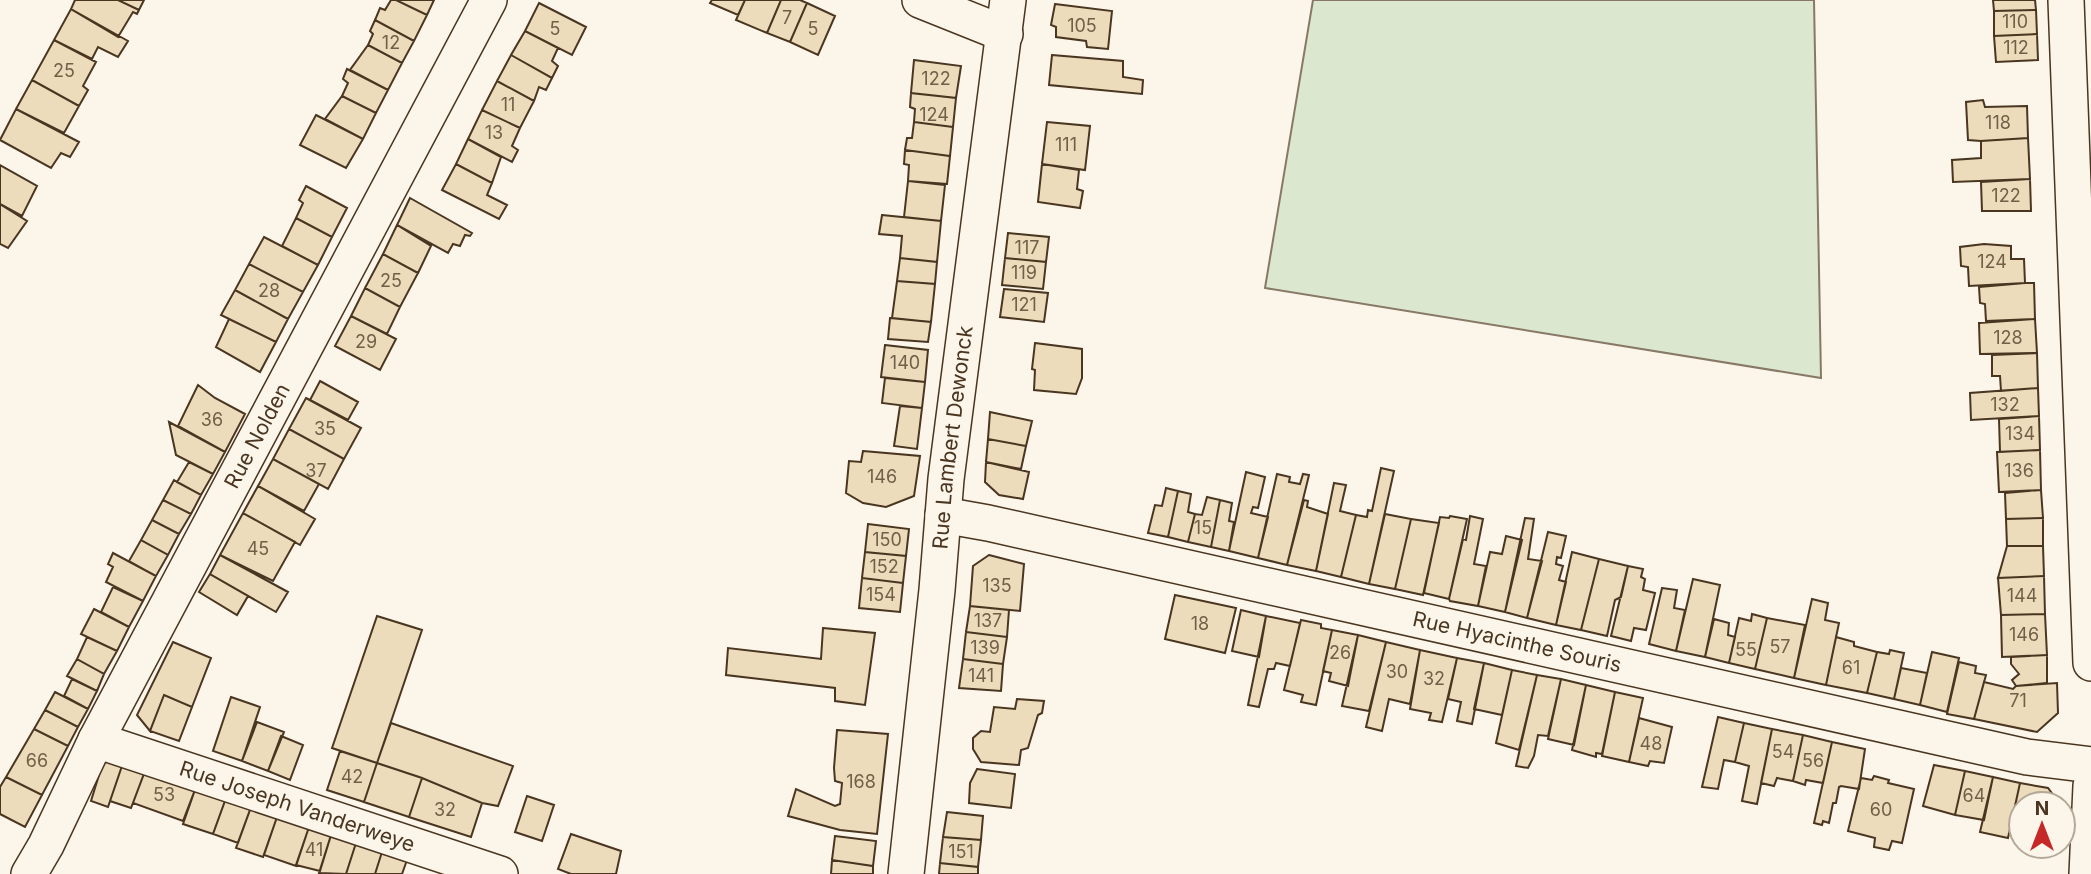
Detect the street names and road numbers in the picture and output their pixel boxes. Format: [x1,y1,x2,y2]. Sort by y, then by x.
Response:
street label: Rue Lambert Dewonck [927,324,978,550]
street label: Rue Nolden [219,379,295,493]
street label: Rue Hyacinthe Souris [1410,606,1624,677]
street label: Rue Joseph Vanderweye [177,756,418,857]

